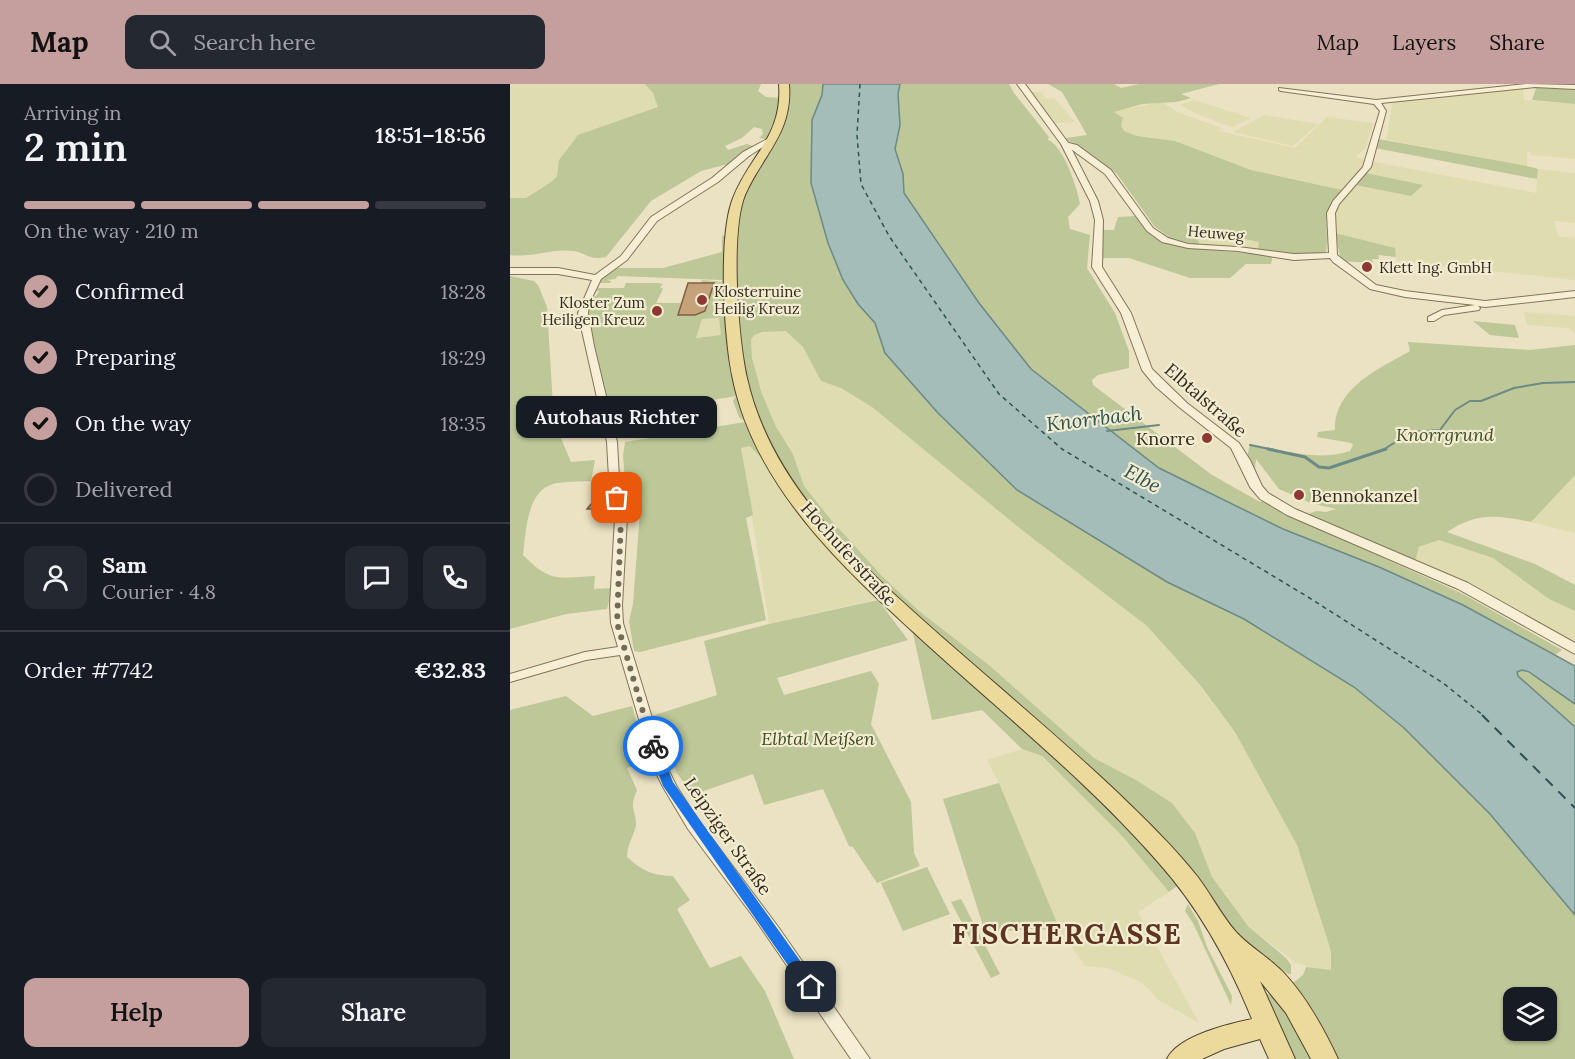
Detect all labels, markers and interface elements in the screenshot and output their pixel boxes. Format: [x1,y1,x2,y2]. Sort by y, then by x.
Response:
search box [125,15,545,69]
text: Map [30,24,89,60]
icon: search [146,26,179,59]
text: Search here [194,28,316,56]
text: Map [1316,29,1359,56]
text: Layers [1392,29,1456,56]
text: Share [1489,29,1545,56]
text: Arriving in [24,100,121,125]
text: 18:51–18:56 [375,121,486,149]
text: 2 min [24,122,127,172]
text: On the way · 210 m [24,218,199,243]
street label: Heuweg [1187,221,1246,245]
place label: Klett Ing. GmbH [1379,258,1492,277]
marker: Klett Ing. GmbH [1360,260,1374,274]
icon: check [24,275,57,308]
text: Confirmed [75,277,184,305]
text: 18:28 [441,279,486,304]
place label: Klosterruine Heilig Kreuz [714,282,801,318]
place label: Kloster Zum Heiligen Kreuz [542,293,645,329]
marker: Klosterruine Heilig Kreuz [695,293,709,307]
marker: Kloster Zum Heiligen Kreuz [650,304,664,318]
icon: check [24,341,57,374]
text: Preparing [75,343,175,371]
text: 18:29 [440,345,486,370]
street label: Elbtalstraße [1160,358,1252,442]
callout: Autohaus Richter [516,396,717,438]
water label: Knorrbach [1045,400,1144,436]
text: Autohaus Richter [534,404,699,429]
icon: check [24,407,57,440]
text: On the way [75,409,191,437]
text: 18:35 [440,411,486,436]
park label: Knorrgrund [1396,423,1494,446]
place label: Knorre [1136,427,1195,450]
marker: Knorre [1200,431,1214,445]
water label: Elbe [1120,458,1166,498]
pin [591,472,642,523]
text: Delivered [75,475,173,503]
icon: bag [600,481,633,514]
place label: Bennokanzel [1311,484,1418,507]
marker: Bennokanzel [1292,488,1306,502]
street label: Hochuferstraße [796,497,902,611]
button: person [24,546,87,609]
button: chat [345,546,408,609]
button: phone [423,546,486,609]
text: Sam [102,551,147,579]
text: Courier · 4.8 [102,579,216,604]
text: Order #7742 [24,656,153,684]
text: €32.83 [414,656,486,684]
courier [623,716,683,776]
park label: Elbtal Meißen [761,727,875,750]
icon: bike [637,730,670,763]
street label: Leipziger Straße [679,773,777,899]
district label: FISCHERGASSE [952,916,1182,952]
pin [785,961,836,1012]
icon: home [794,970,827,1003]
button: Help [24,978,249,1047]
button: Share [261,978,486,1047]
map controls [1503,987,1557,1041]
button: layers [1503,987,1557,1041]

